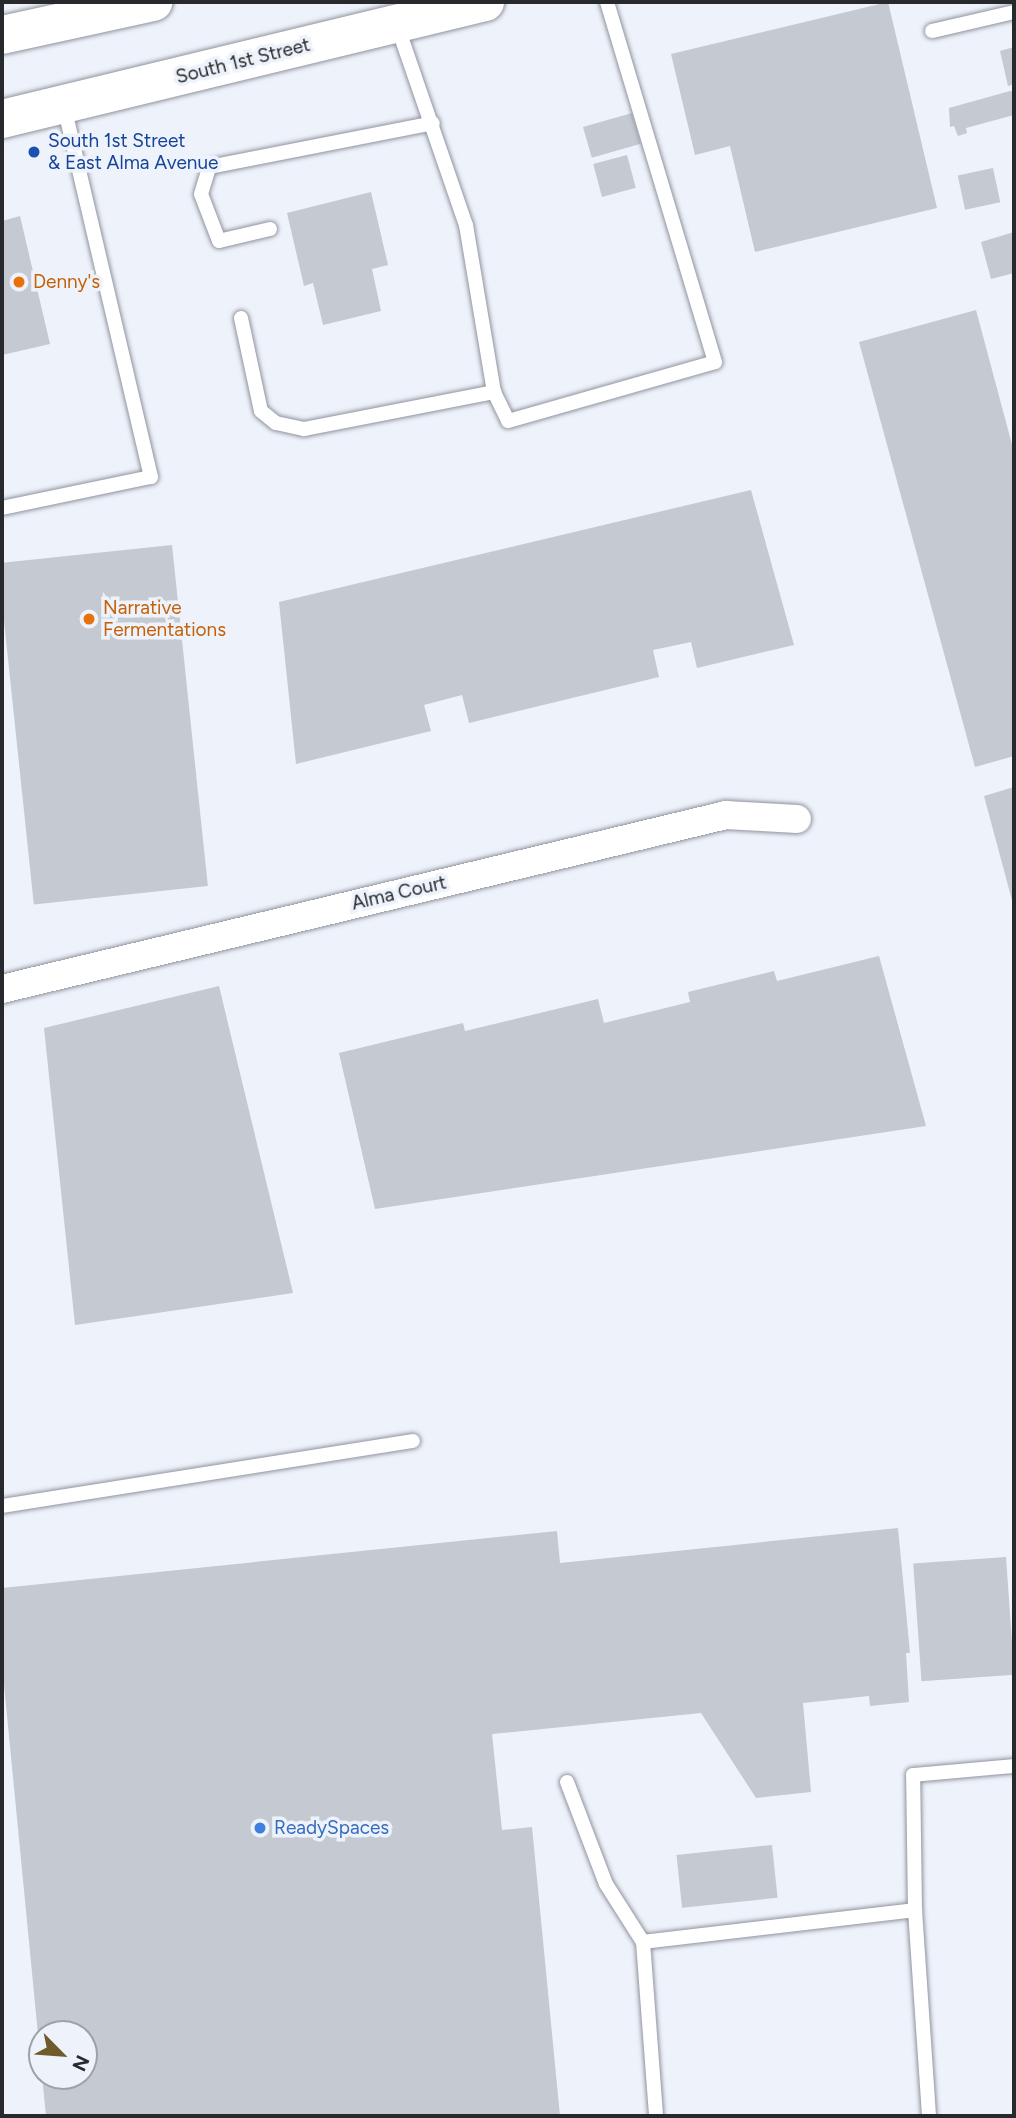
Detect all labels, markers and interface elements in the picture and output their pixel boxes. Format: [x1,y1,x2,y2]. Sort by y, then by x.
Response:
street label: South 1st Street [174,33,312,89]
place label: South 1st Street & East Alma Avenue [48,130,218,174]
marker: South 1st Street & East Alma Avenue [26,144,42,160]
place label: Denny's [33,271,100,293]
marker: Denny's [11,274,27,290]
place label: Narrative Fermentations [103,597,226,641]
marker: Narrative Fermentations [81,611,97,627]
street label: Alma Court [349,871,449,915]
place label: ReadySpaces [274,1817,389,1839]
marker: ReadySpaces [252,1820,268,1836]
north arrow [28,2020,98,2090]
text: N [67,2052,94,2075]

